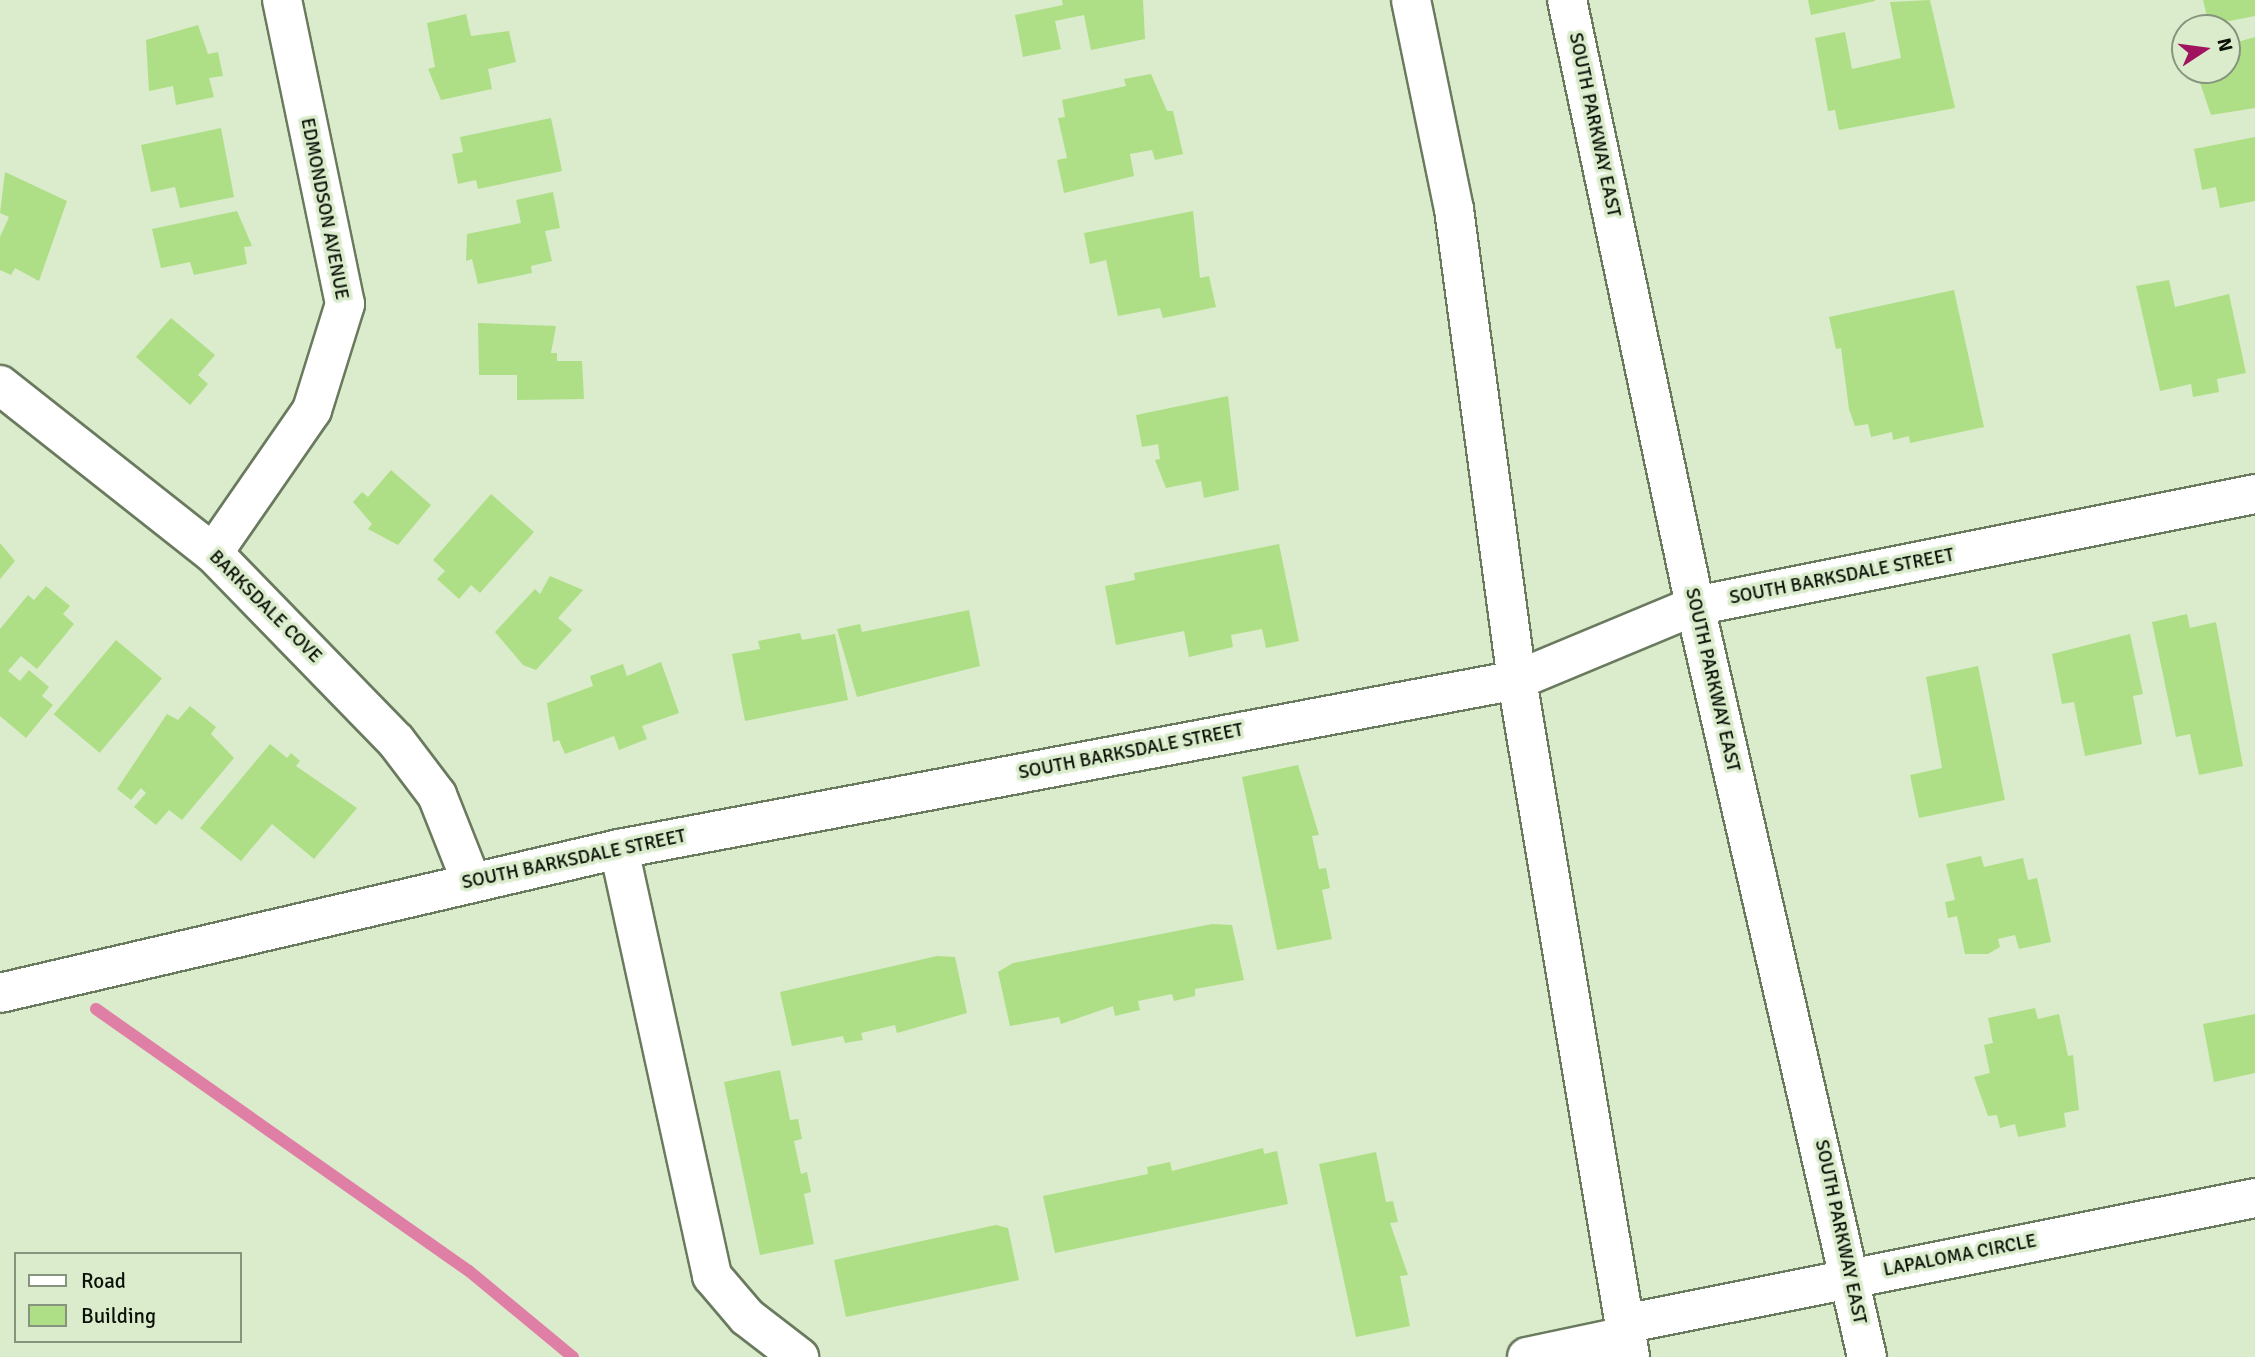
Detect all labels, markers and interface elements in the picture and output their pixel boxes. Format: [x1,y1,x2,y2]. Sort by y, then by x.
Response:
north arrow [2171,14,2241,84]
street label: SOUTH PARKWAY EAST [1563,31,1625,219]
text: N [2211,36,2238,54]
street label: EDMONDSON AVENUE [295,116,353,302]
street label: SOUTH BARKSDALE STREET [1728,544,1956,610]
street label: BARKSDALE COVE [204,546,326,668]
street label: SOUTH PARKWAY EAST [1680,586,1744,774]
street label: SOUTH BARKSDALE STREET [1017,719,1245,785]
street label: SOUTH BARKSDALE STREET [460,825,688,895]
street label: SOUTH PARKWAY EAST [1809,1138,1871,1326]
street label: LAPALOMA CIRCLE [1881,1230,2039,1282]
legend [14,1252,242,1343]
text: Road [81,1268,126,1294]
text: Building [81,1303,156,1329]

